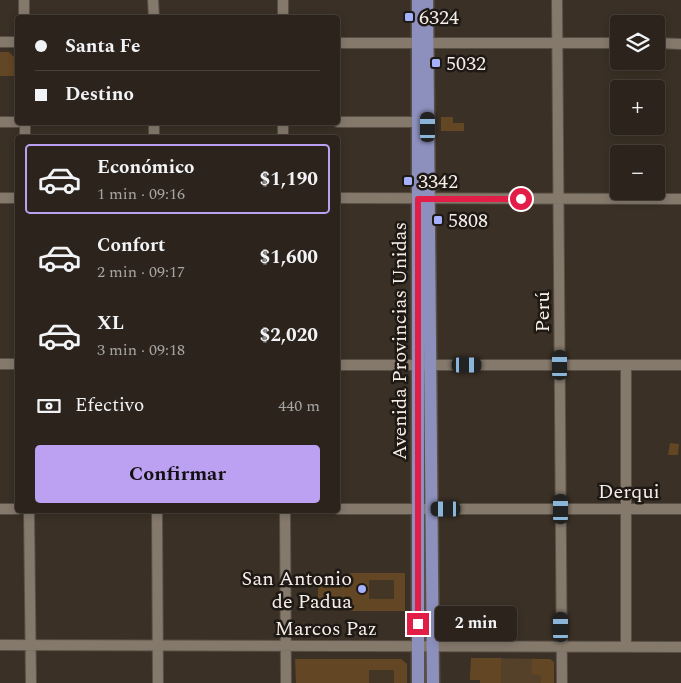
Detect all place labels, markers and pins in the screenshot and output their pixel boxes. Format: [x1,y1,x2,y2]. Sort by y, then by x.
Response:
place label: 6324 [419,3,459,33]
marker: 6324 [403,11,415,23]
place label: 5032 [446,49,486,79]
marker: 5032 [430,57,442,69]
place label: 3342 [418,167,458,197]
marker: 3342 [402,175,414,187]
place label: 5808 [448,206,488,236]
marker: 5808 [432,214,444,226]
place label: San Antonio de Padua [241,564,352,617]
marker: San Antonio de Padua [356,583,368,595]

